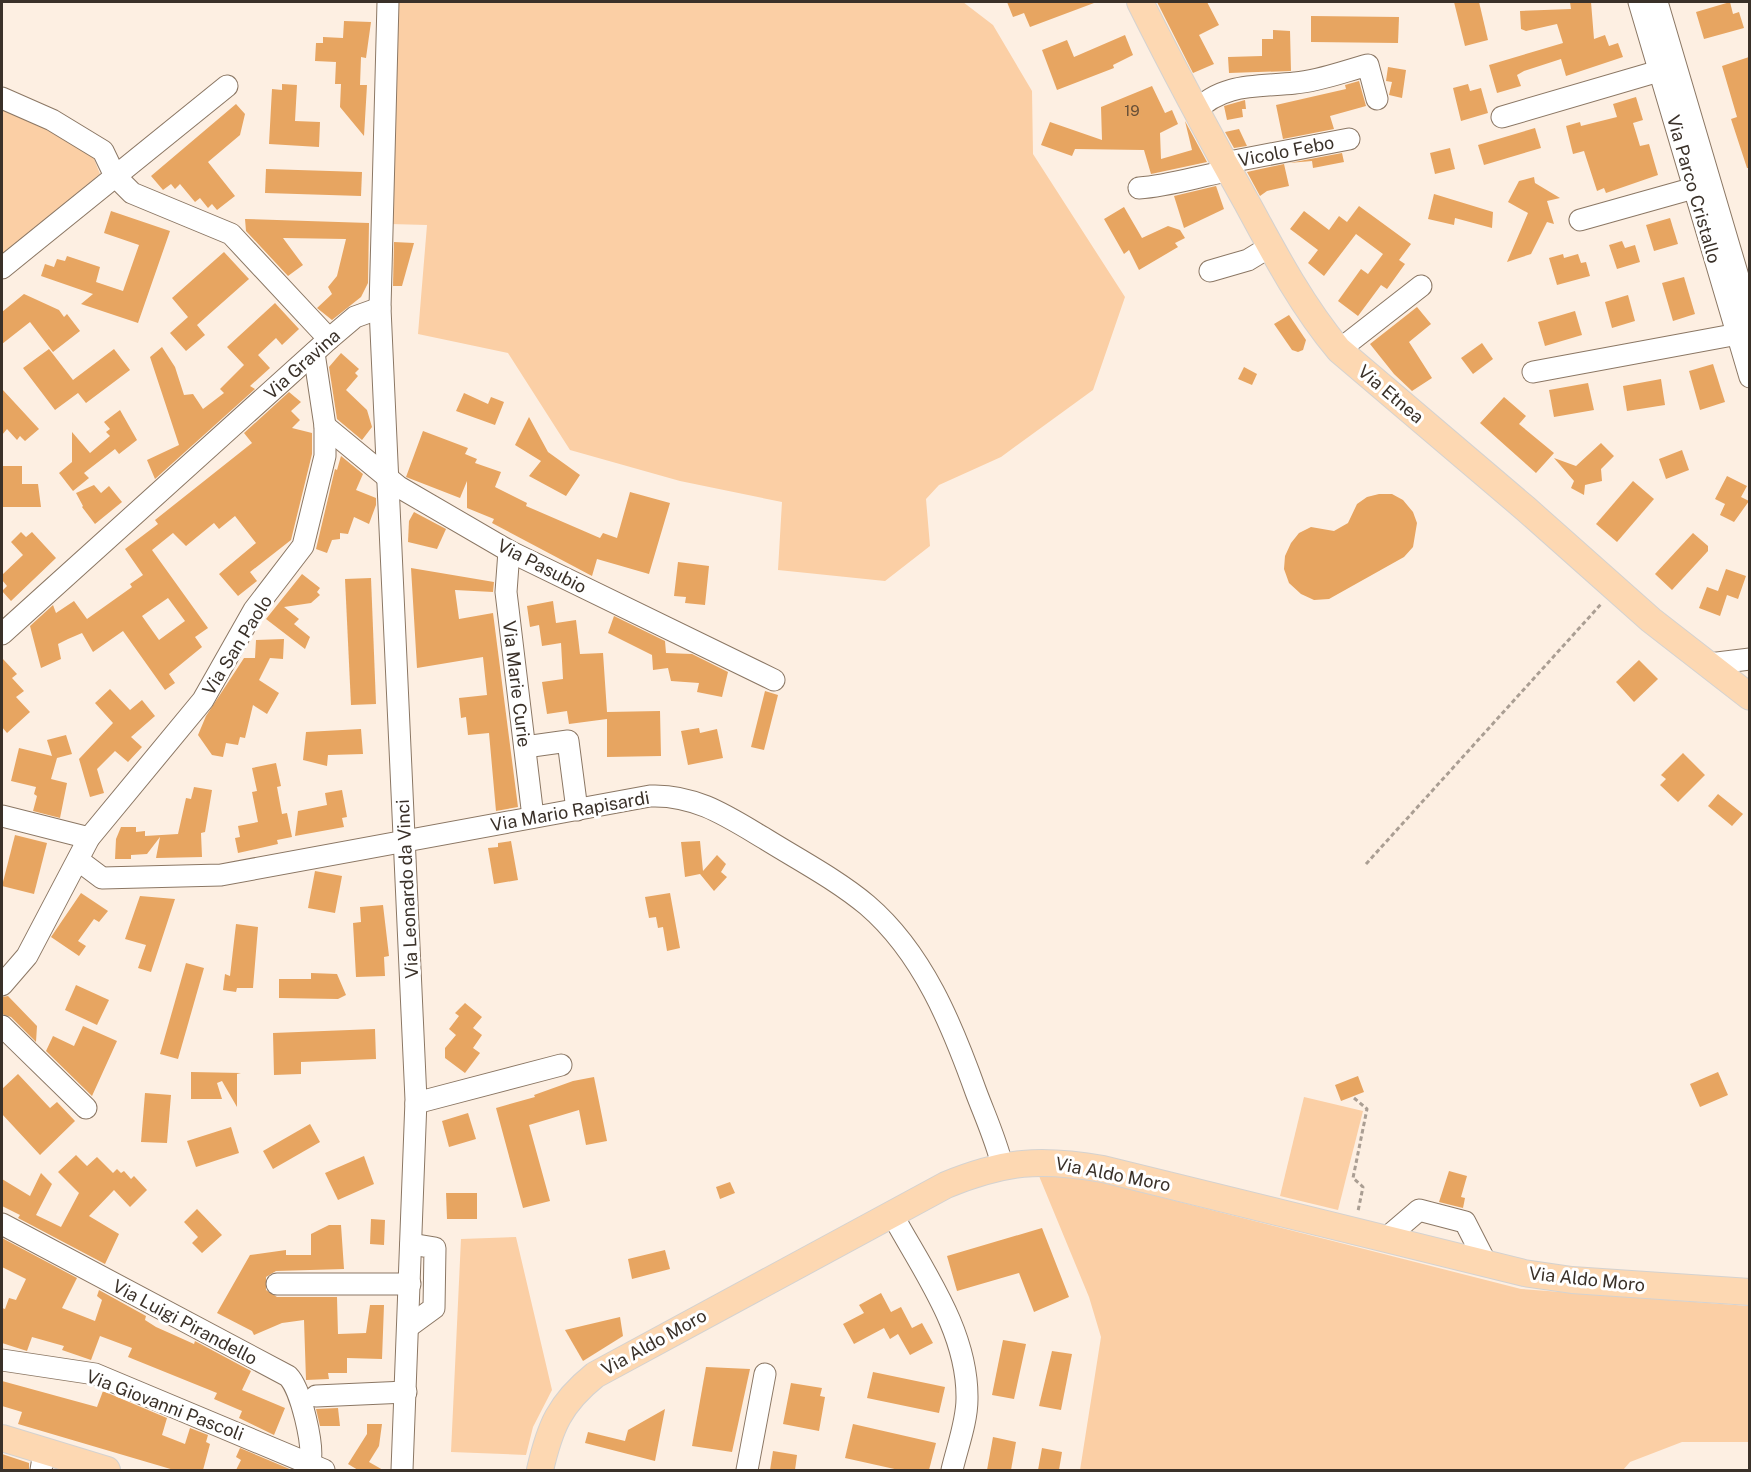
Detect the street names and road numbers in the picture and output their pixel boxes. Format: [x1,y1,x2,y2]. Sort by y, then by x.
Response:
street label: Via Parco Cristallo [1663,112,1725,266]
street label: Vicolo Febo [1236,131,1336,171]
street label: Via Gravina [260,325,344,403]
street label: Via Etnea [1354,361,1428,427]
street label: Via Pasubio [494,535,590,597]
street label: Via San Paolo [198,591,276,699]
street label: Via Marie Curie [499,620,535,748]
street label: Via Mario Rapisardi [489,787,651,835]
street label: Via Leonardo da Vinci [392,799,422,979]
street label: Via Aldo Moro [1054,1153,1172,1195]
street label: Via Aldo Moro [1528,1262,1646,1296]
street label: Via Luigi Pirandello [109,1275,261,1369]
street label: Via Aldo Moro [598,1304,710,1380]
street label: Via Giovanni Pascoli [83,1365,247,1445]

